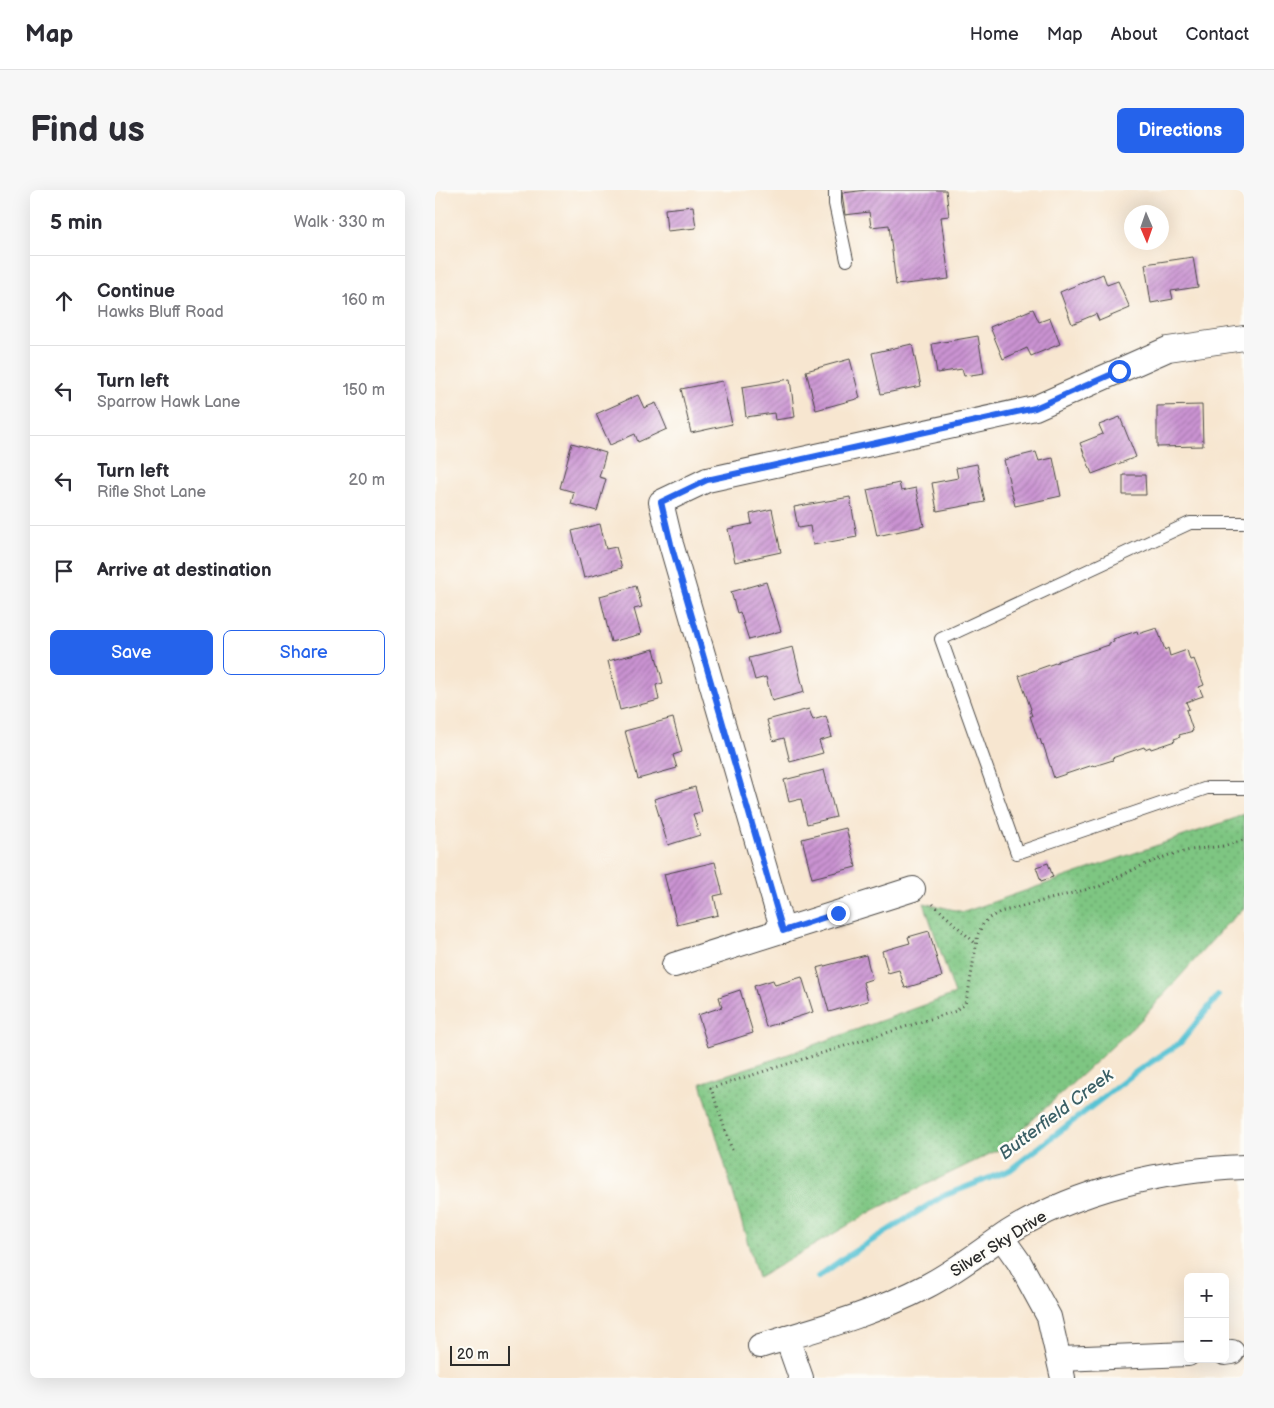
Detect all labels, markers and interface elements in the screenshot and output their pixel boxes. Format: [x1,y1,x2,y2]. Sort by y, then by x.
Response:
text: Map [25,20,73,49]
text: Home [970,24,1019,45]
text: Map [1047,24,1083,45]
text: About [1111,24,1158,45]
text: Contact [1186,24,1249,45]
button: Directions [1117,108,1244,153]
text: Find us [30,109,145,152]
north arrow [1124,205,1169,250]
text: 5 min [50,210,103,235]
text: Walk · 330 m [294,213,385,232]
text: Continue [97,280,175,303]
icon: ahead [50,287,78,315]
text: 160 m [342,291,385,310]
text: Hawks Bluff Road [97,303,224,322]
route start [1108,360,1131,383]
text: Turn left [97,370,169,393]
icon: left [50,377,78,405]
text: 150 m [343,381,385,400]
text: Sparrow Hawk Lane [97,393,240,412]
text: Turn left [97,460,169,483]
icon: left [50,467,78,495]
text: 20 m [349,471,385,490]
text: Rifle Shot Lane [97,483,206,502]
icon: arrive [50,557,78,585]
text: Arrive at destination [97,559,272,582]
button: Save [50,630,213,675]
button: Share [223,630,385,675]
route end [827,902,850,925]
water label: Butterfield Creek [995,1064,1118,1164]
street label: Silver Sky Drive [947,1207,1051,1281]
map controls [1184,1273,1229,1363]
button: + [1184,1273,1229,1318]
button: − [1184,1318,1229,1363]
scale bar [450,1343,510,1366]
text: 20 m [457,1346,489,1363]

